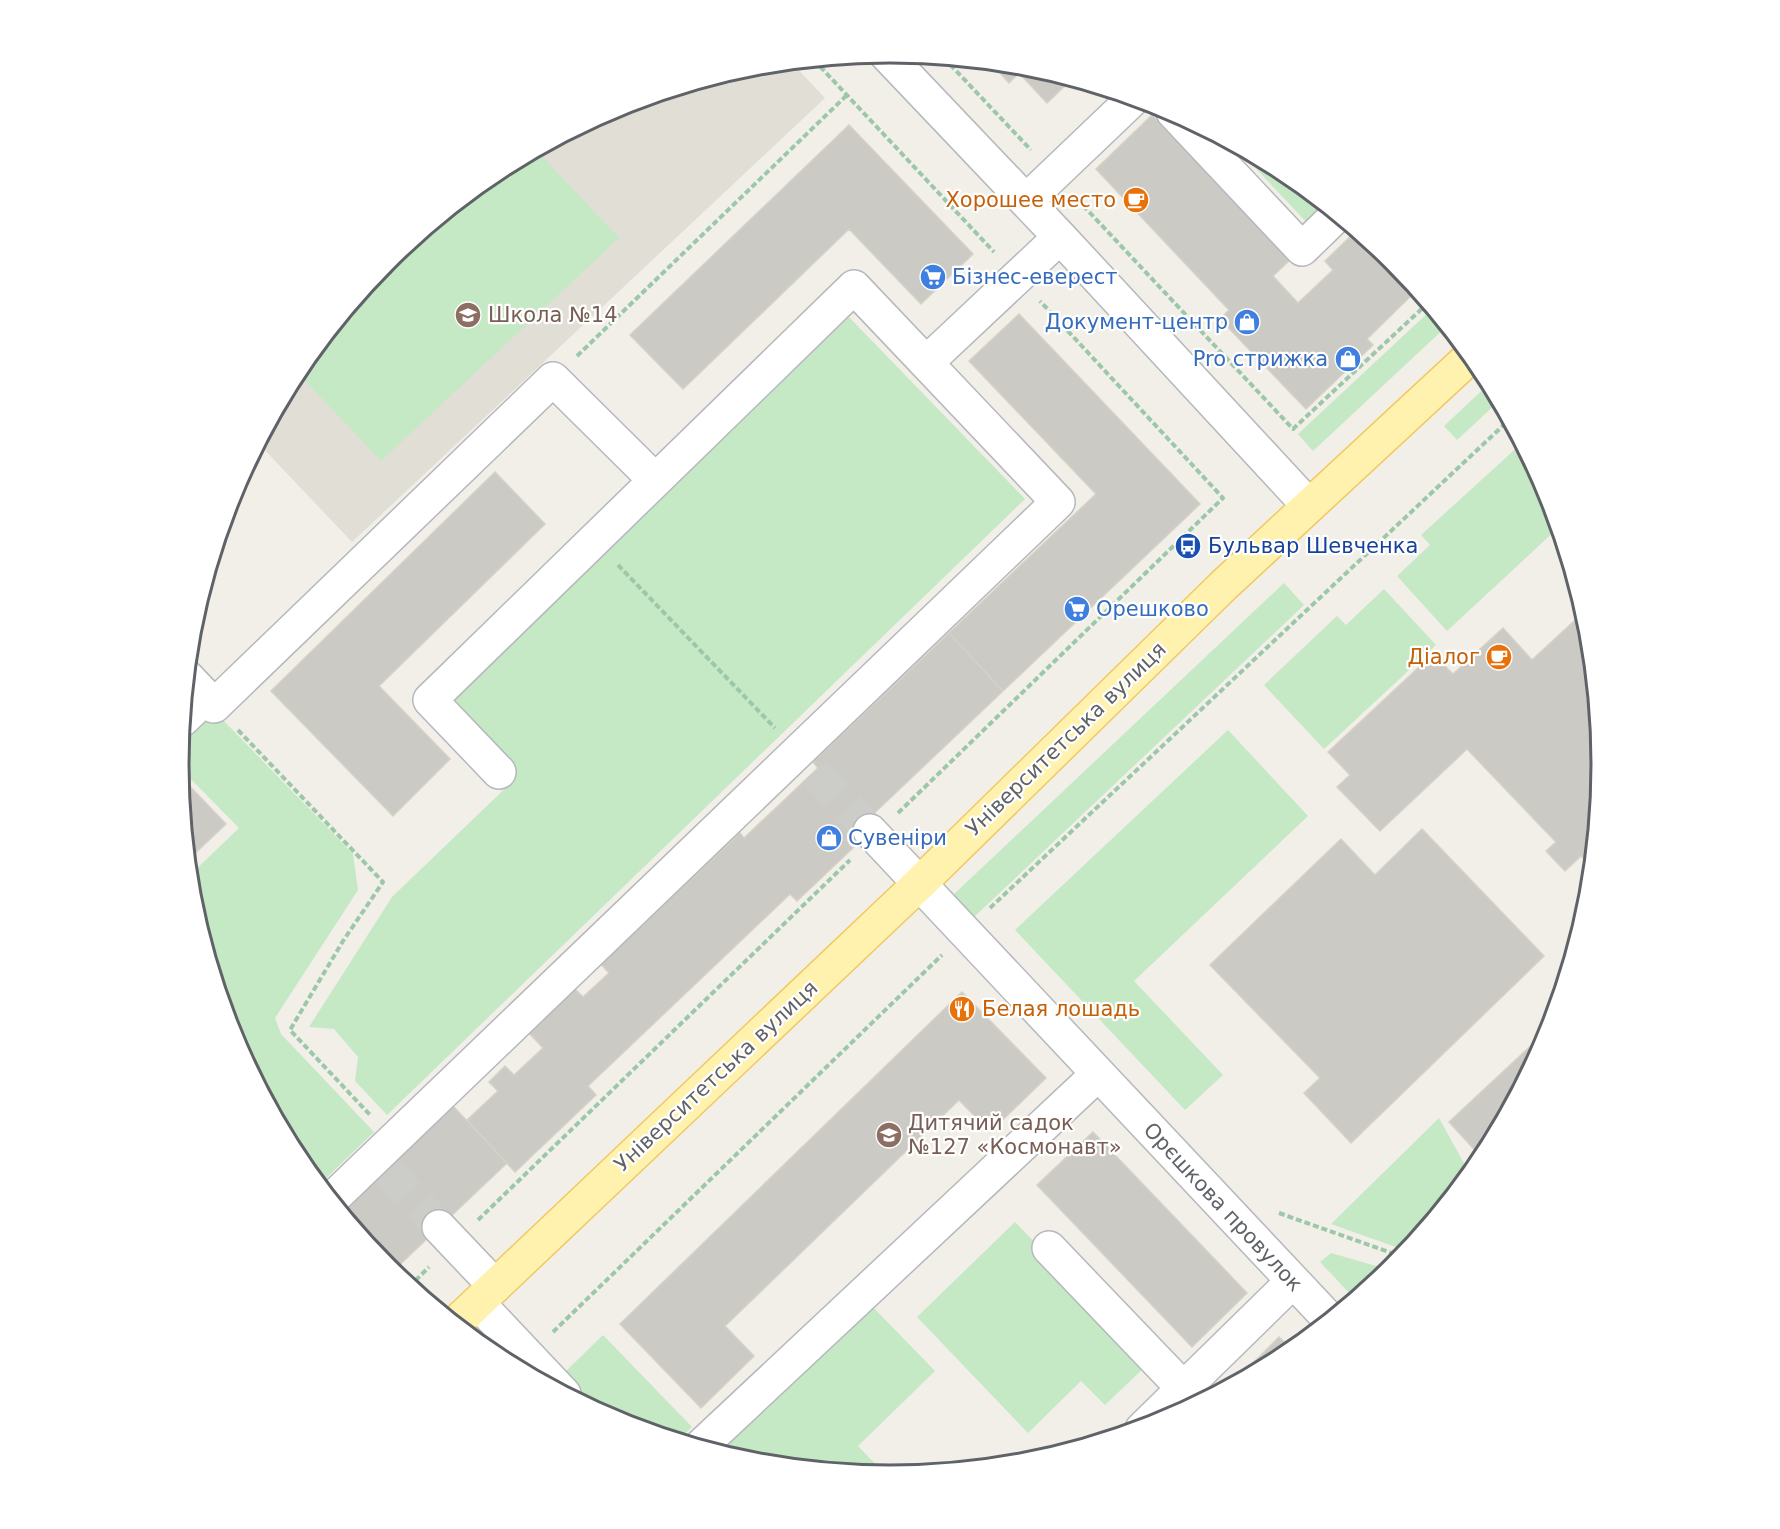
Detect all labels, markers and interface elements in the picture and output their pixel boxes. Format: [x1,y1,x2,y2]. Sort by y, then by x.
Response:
cafe icon: Хорошее место [1121,185,1151,215]
place label: Хорошее место [945,188,1116,212]
supermarket icon: Бізнес-еверест [918,262,948,292]
place label: Бізнес-еверест [952,265,1117,289]
school or university icon: Школа №14 [453,300,483,330]
place label: Школа №14 [488,303,618,327]
shop icon: Документ-центр [1232,307,1262,337]
place label: Документ-центр [1045,310,1228,334]
shop icon: Pro стрижка [1333,344,1363,374]
place label: Pro стрижка [1193,347,1328,371]
bus stop icon: Бульвар Шевченка [1173,531,1203,561]
place label: Бульвар Шевченка [1208,534,1418,558]
supermarket icon: Орешково [1062,594,1092,624]
place label: Орешково [1096,597,1209,621]
street label: Університетська вулиця [961,637,1171,841]
cafe icon: Діалог [1484,642,1514,672]
place label: Діалог [1408,645,1480,669]
shop icon: Сувеніри [814,823,844,853]
place label: Сувеніри [848,826,947,850]
street label: Університетська вулиця [610,976,822,1176]
restaurant icon: Белая лошадь [947,994,977,1024]
place label: Белая лошадь [982,997,1140,1021]
place label: Дитячий садок №127 «Космонавт» [908,1111,1122,1159]
street label: Орєшкова провулок [1139,1118,1307,1296]
school or university icon: Дитячий садок №127 «Космонавт» [874,1120,904,1150]

